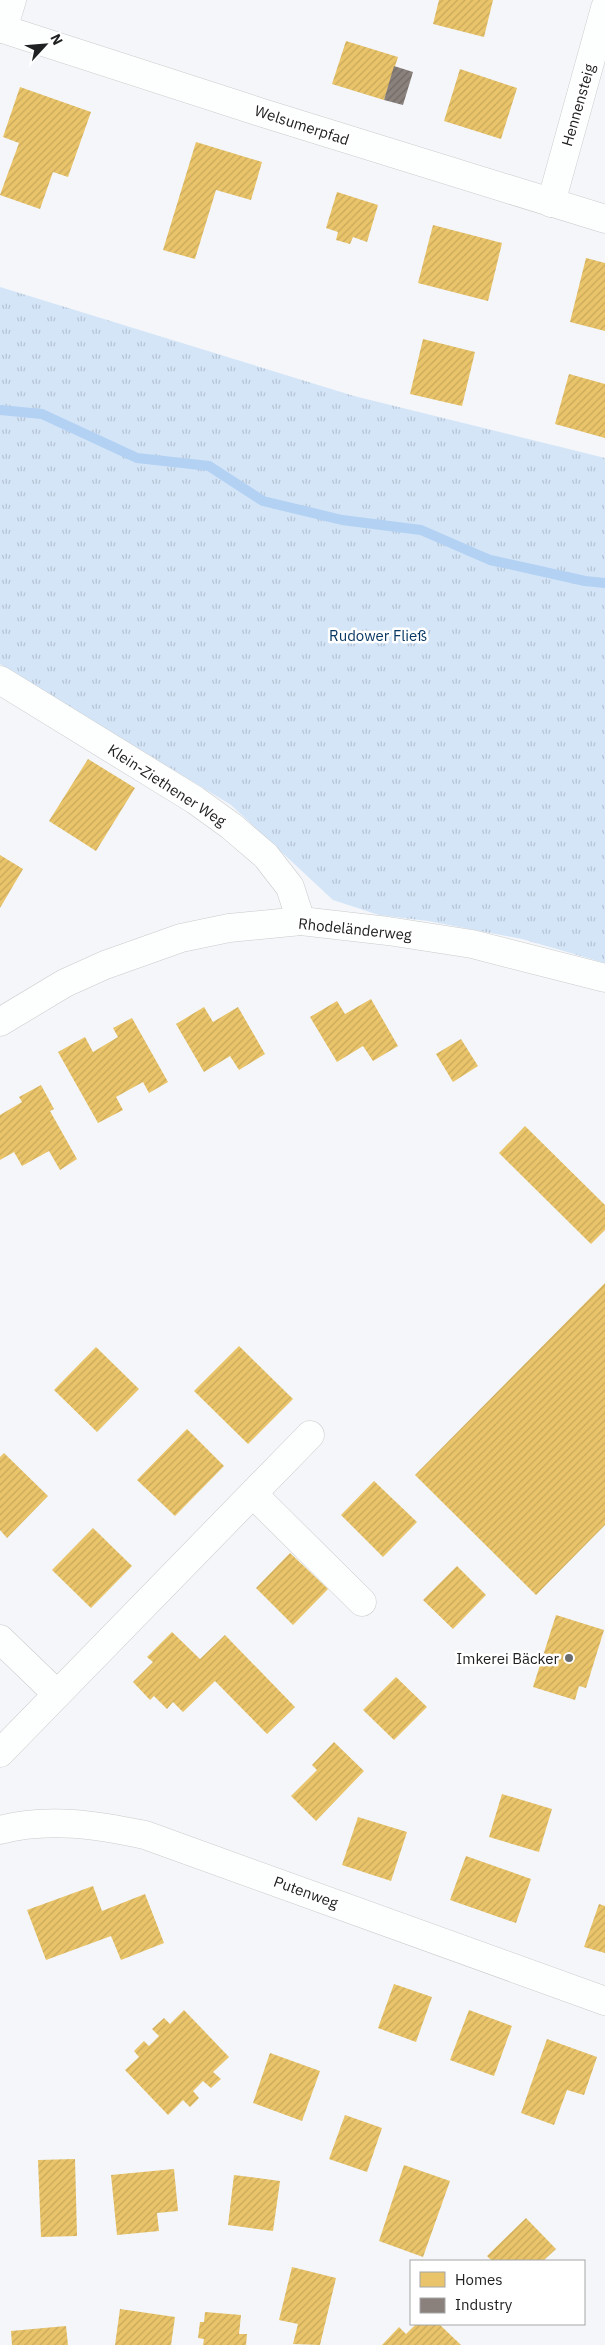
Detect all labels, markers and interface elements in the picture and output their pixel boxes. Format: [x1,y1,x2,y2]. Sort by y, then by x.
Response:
north arrow [20,20,70,70]
text: N [46,31,67,48]
street label: Hennensteig [557,61,599,148]
street label: Welsumerpfad [252,101,352,149]
park label: Rudower Fließ [329,626,427,645]
street label: Klein-Ziethener Weg [104,740,230,830]
street label: Rhodeländerweg [297,914,413,944]
place label: Imkerei Bäcker [456,1649,559,1668]
marker: Imkerei Bäcker [563,1652,575,1664]
street label: Putenweg [271,1872,341,1912]
legend [410,2260,585,2325]
text: Homes [455,2270,503,2289]
text: Industry [455,2295,513,2314]

